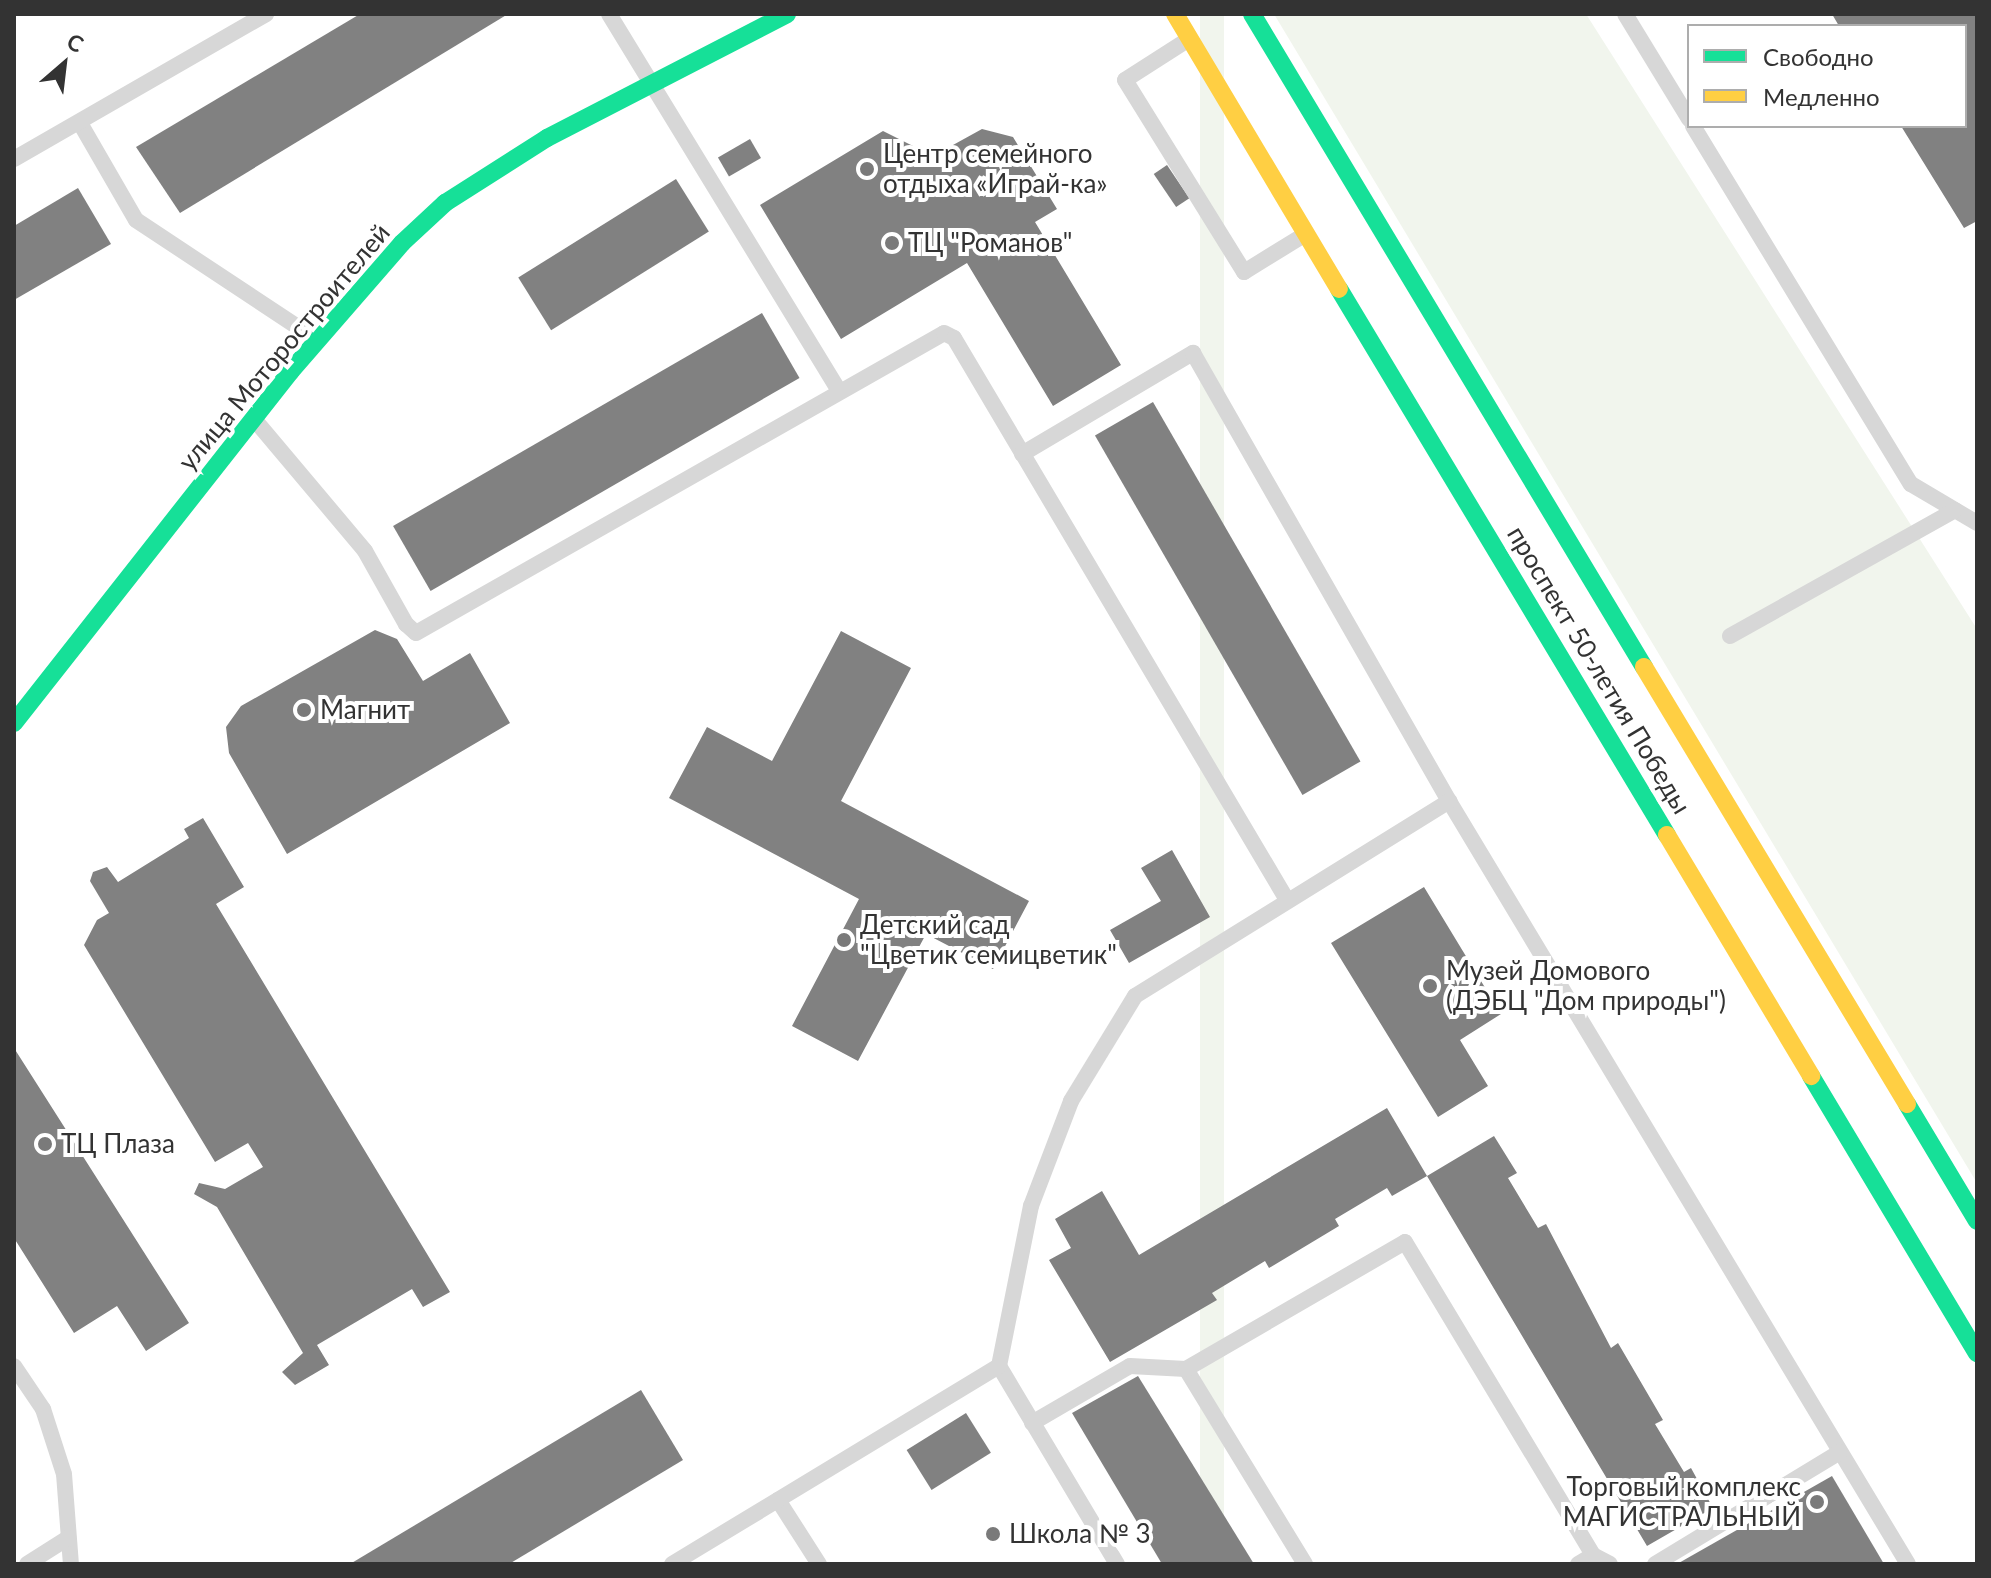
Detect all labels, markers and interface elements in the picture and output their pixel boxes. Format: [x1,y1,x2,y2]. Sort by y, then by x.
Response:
north arrow [24,24,104,104]
legend [1687,24,1967,128]
text: С [63,27,88,58]
text: Свободно [1763,42,1874,71]
text: Медленно [1763,82,1880,111]
place label: Центр семейного отдыха «Играй-ка» [883,138,1108,200]
marker: Центр семейного отдыха «Играй-ка» [858,160,876,178]
street label: улица Моторостроителей [172,217,396,477]
place label: ТЦ "Романов" [908,227,1072,259]
marker: ТЦ "Романов" [883,234,901,252]
street label: проспект 50-летия Победы [1501,520,1697,820]
place label: Магнит [320,694,410,726]
marker: Магнит [295,701,313,719]
place label: Детский сад "Цветик семицветик" [860,909,1117,970]
marker: Детский сад "Цветик семицветик" [835,931,853,949]
place label: Музей Домового (ДЭБЦ "Дом природы") [1446,955,1726,1016]
marker: Музей Домового (ДЭБЦ "Дом природы") [1421,977,1439,995]
place label: ТЦ Плаза [61,1128,175,1160]
marker: ТЦ Плаза [36,1135,54,1153]
place label: Торговый комплекс МАГИСТРАЛЬНЫЙ [1563,1471,1801,1532]
marker: Торговый комплекс МАГИСТРАЛЬНЫЙ [1808,1493,1826,1511]
place label: Школа № 3 [1009,1518,1151,1550]
marker: Школа № 3 [984,1525,1002,1543]

